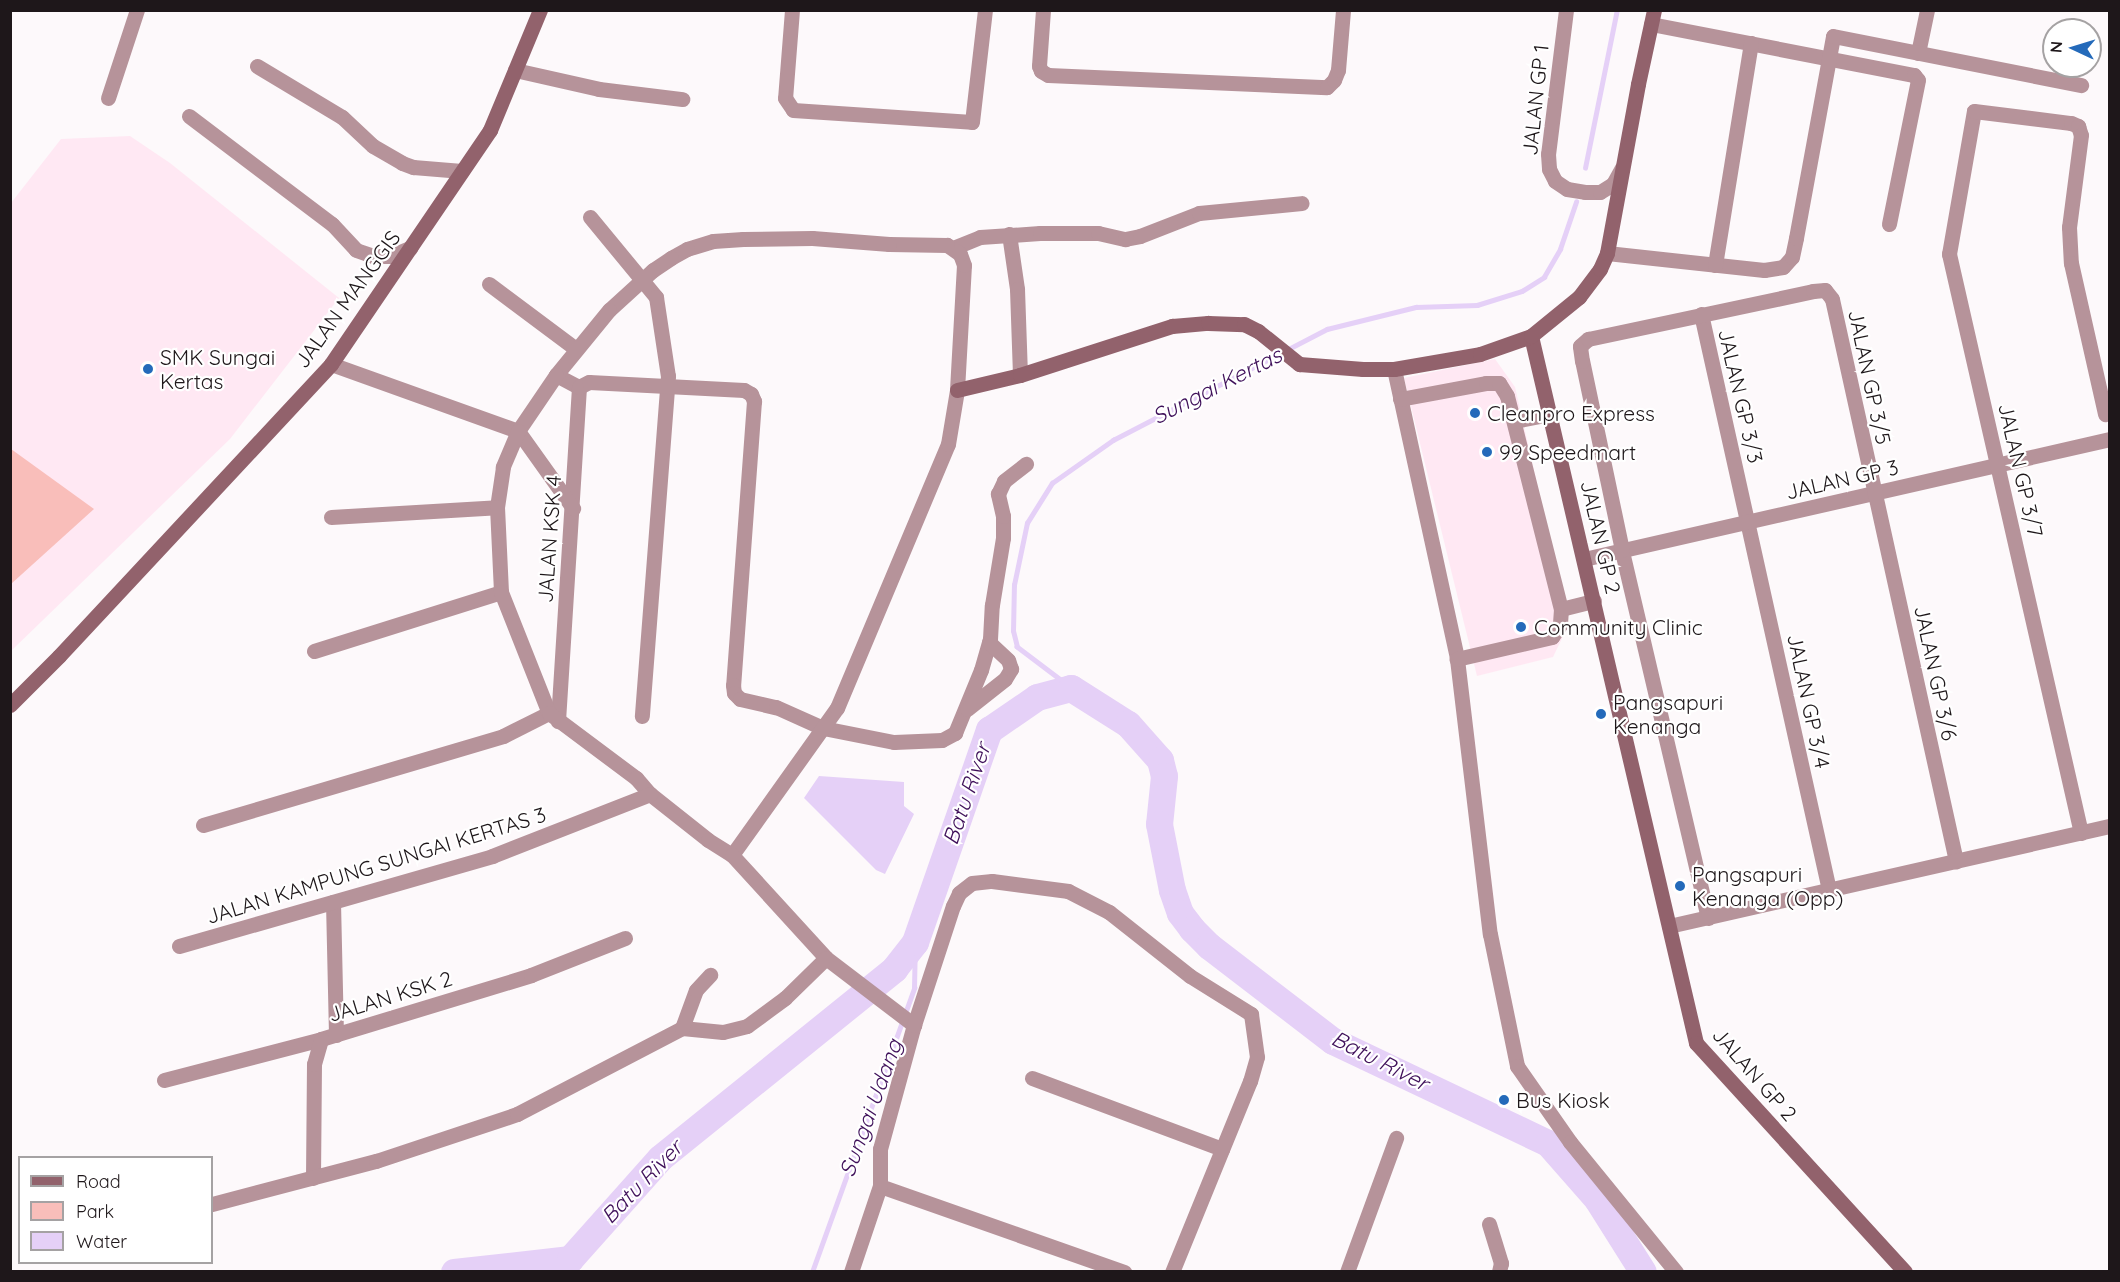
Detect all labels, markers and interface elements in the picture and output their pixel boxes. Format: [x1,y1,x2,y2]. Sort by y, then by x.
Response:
north arrow [2042,18,2102,78]
text: N [2046,40,2066,53]
street label: JALAN GP 1 [1517,43,1553,157]
street label: JALAN MANGGIS [289,225,405,373]
street label: JALAN GP 3/5 [1843,307,1897,447]
street label: JALAN GP 3/3 [1713,326,1769,466]
water label: Sungai Kertas [1148,342,1286,430]
place label: SMK Sungai Kertas [160,344,275,394]
marker: SMK Sungai Kertas [141,362,155,376]
place label: Cleanpro Express [1487,400,1655,426]
street label: JALAN GP 3/7 [1993,401,2049,539]
marker: Cleanpro Express [1468,406,1482,420]
place label: 99 Speedmart [1499,439,1636,465]
marker: 99 Speedmart [1480,445,1494,459]
street label: JALAN GP 3 [1783,454,1901,504]
street label: JALAN KSK 4 [532,474,566,604]
street label: JALAN GP 2 [1576,478,1626,596]
street label: JALAN GP 3/6 [1909,603,1963,743]
place label: Community Clinic [1534,614,1703,640]
marker: Community Clinic [1512,618,1530,636]
street label: JALAN GP 3/4 [1782,631,1836,771]
place label: Pangsapuri Kenanga [1613,689,1723,739]
marker: Pangsapuri Kenanga [1594,707,1608,721]
water label: Batu River [937,740,997,848]
street label: JALAN KAMPUNG SUNGAI KERTAS 3 [203,801,549,929]
place label: Pangsapuri Kenanga (Opp) [1692,861,1843,911]
marker: Pangsapuri Kenanga (Opp) [1673,879,1687,893]
street label: JALAN KSK 2 [325,965,455,1027]
street label: JALAN GP 2 [1708,1022,1802,1126]
water label: Batu River [1327,1025,1433,1097]
water label: Sungai Udang [834,1036,908,1180]
place label: Bus Kiosk [1516,1087,1610,1113]
marker: Bus Kiosk [1497,1093,1511,1107]
water label: Batu River [596,1135,688,1229]
legend [18,1156,213,1264]
text: Road [76,1170,121,1193]
text: Park [76,1200,114,1223]
text: Water [76,1230,127,1253]

